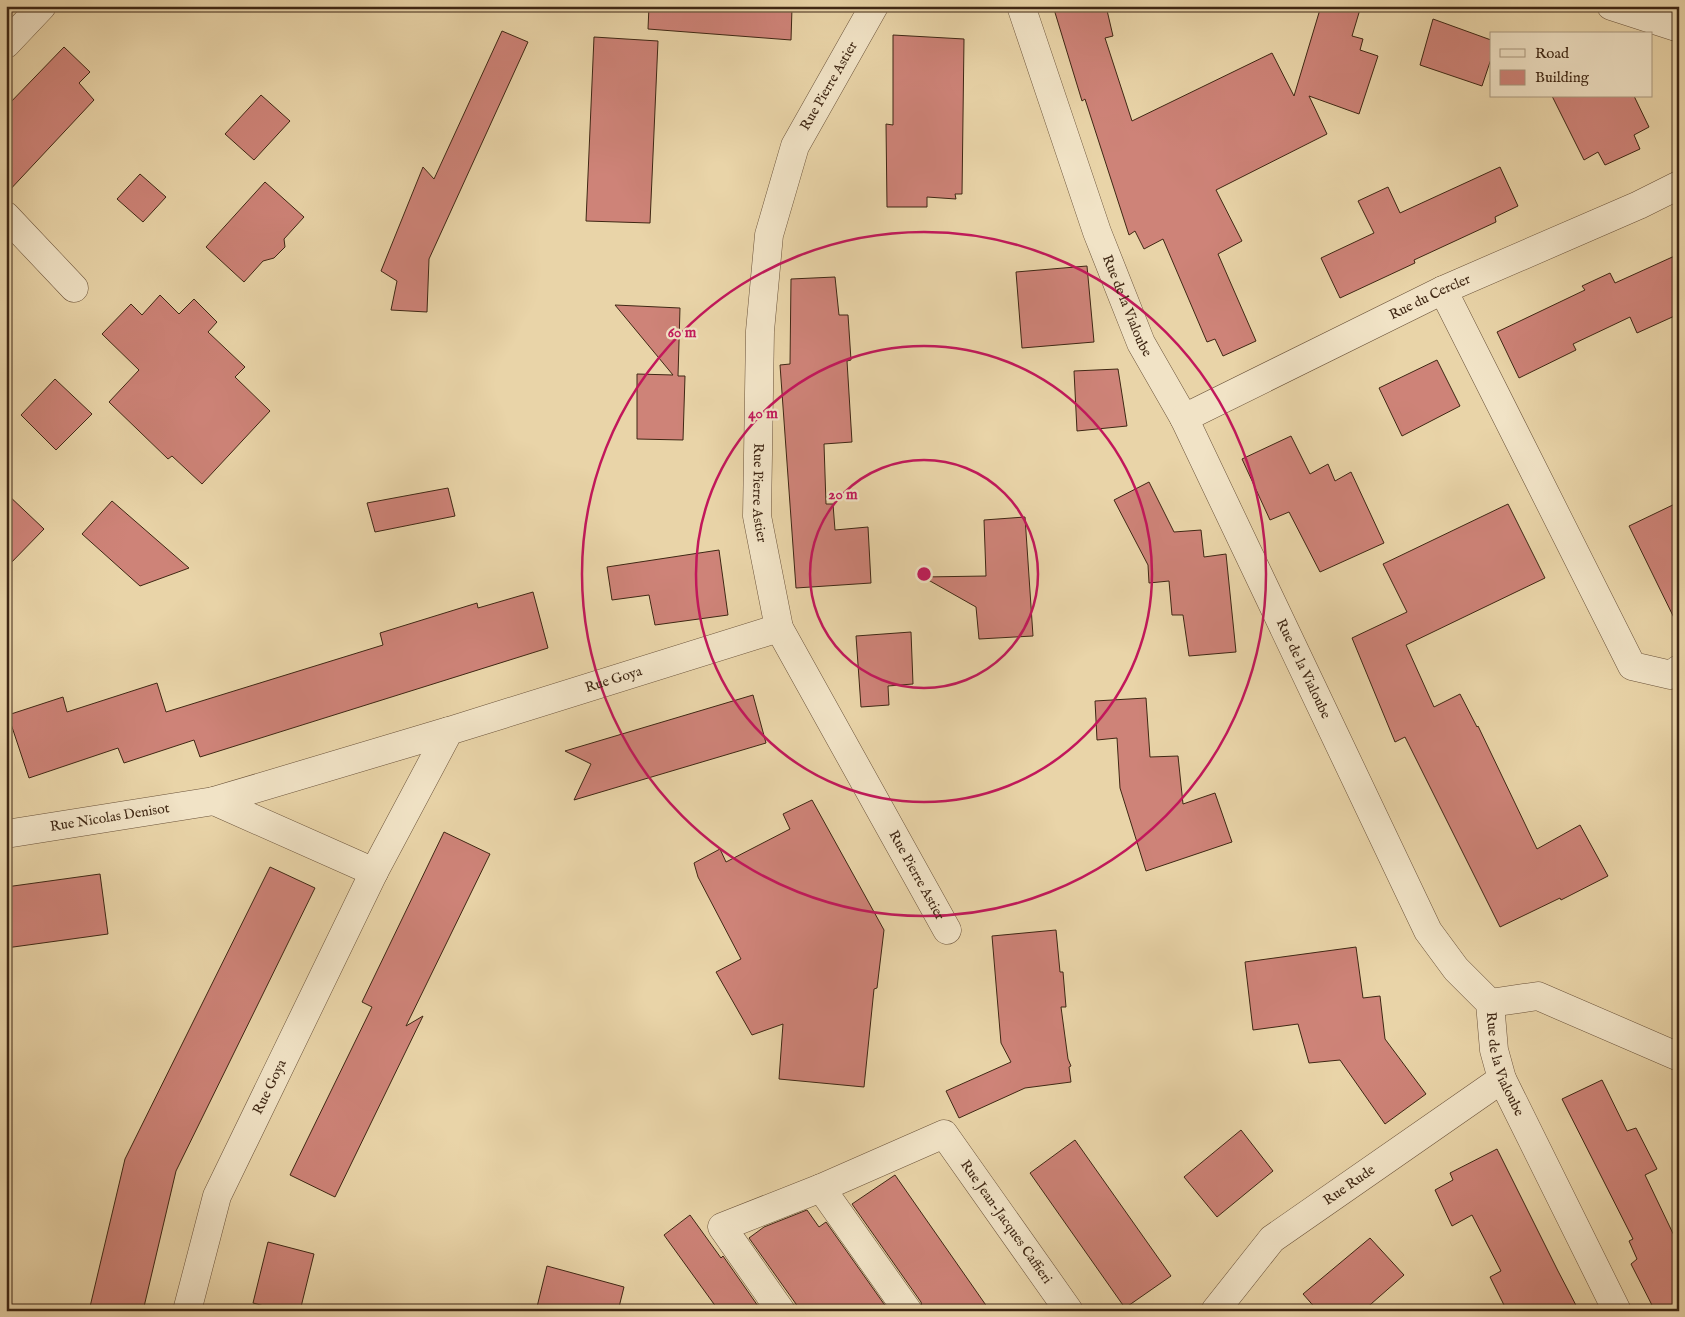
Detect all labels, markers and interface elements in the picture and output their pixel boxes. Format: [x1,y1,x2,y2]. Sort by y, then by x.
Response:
legend [1490,32,1652,98]
street label: Rue Pierre Astier [796,38,862,134]
text: Road [1535,44,1570,63]
text: Building [1535,68,1590,87]
street label: Rue de la Vialoube [1098,252,1156,361]
street label: Rue du Cercler [1386,270,1473,324]
text: 60 m [668,323,697,342]
text: 40 m [748,404,778,423]
street label: Rue Pierre Astier [748,443,771,544]
text: 20 m [828,485,858,504]
centre of rings [915,565,933,583]
street label: Rue de la Vialoube [1272,616,1335,722]
street label: Rue Goya [583,662,645,697]
street label: Rue Nicolas Denisot [49,799,171,836]
street label: Rue Pierre Astier [884,827,949,923]
street label: Rue de la Vialoube [1482,1011,1528,1120]
street label: Rue Goya [249,1056,291,1117]
street label: Rue Jean-Jacques Caffieri [956,1156,1056,1288]
street label: Rue Rude [1320,1161,1379,1209]

